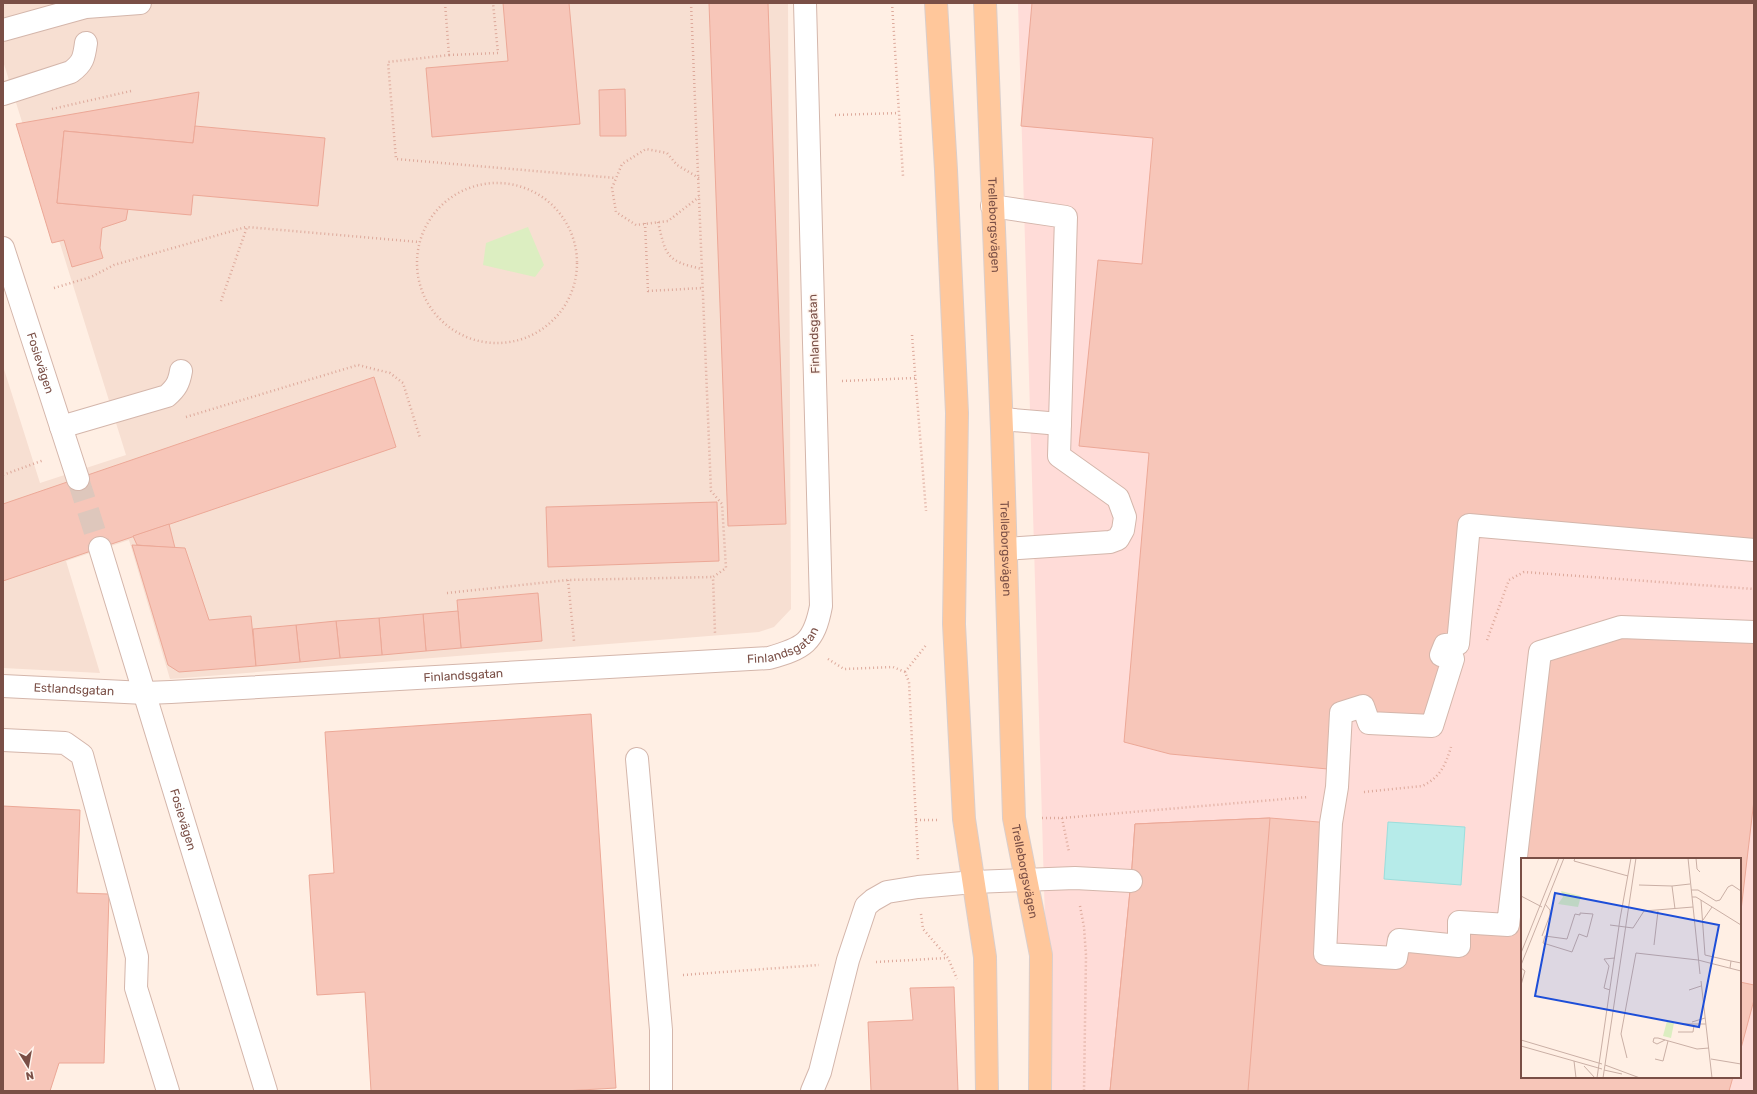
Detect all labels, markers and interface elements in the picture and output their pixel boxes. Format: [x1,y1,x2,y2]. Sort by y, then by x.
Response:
street label: Trelleborgsvägen [985,177,1003,273]
street label: Finlandsgatan [806,294,822,374]
street label: Fosievägen [24,331,57,395]
street label: Trelleborgsvägen [997,501,1014,597]
street label: Finlandsgatan [747,625,821,666]
street label: Finlandsgatan [423,666,503,685]
street label: Estlandsgatan [33,681,114,698]
street label: Fosievägen [167,787,199,852]
street label: Trelleborgsvägen [1008,823,1041,920]
inset map [1521,858,1741,1078]
north arrow [8,1046,48,1086]
text: N [25,1068,35,1082]

